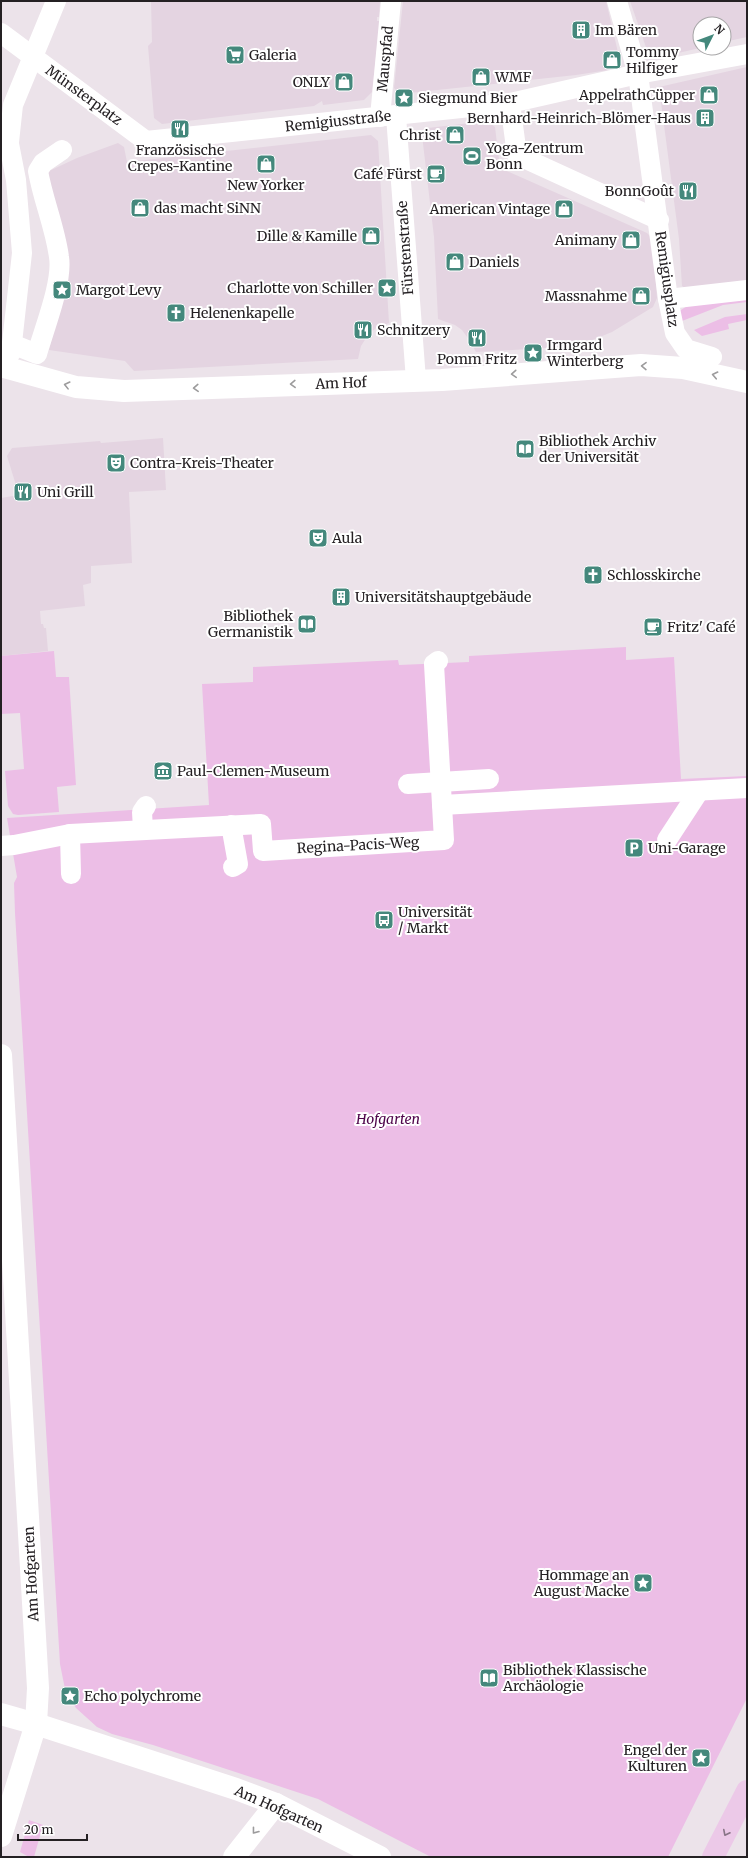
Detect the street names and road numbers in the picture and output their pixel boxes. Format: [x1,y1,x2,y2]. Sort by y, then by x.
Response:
street label: Mauspfad [373,24,397,93]
street label: Münsterplatz [42,61,126,129]
street label: Remigiusstraße [284,106,392,136]
street label: Fürstenstraße [393,200,417,296]
street label: Remigiusplatz [651,230,683,329]
street label: Am Hof [314,373,368,393]
street label: Regina-Pacis-Weg [296,833,420,857]
street label: Am Hofgarten [20,1526,43,1623]
street label: Am Hofgarten [231,1781,326,1837]

